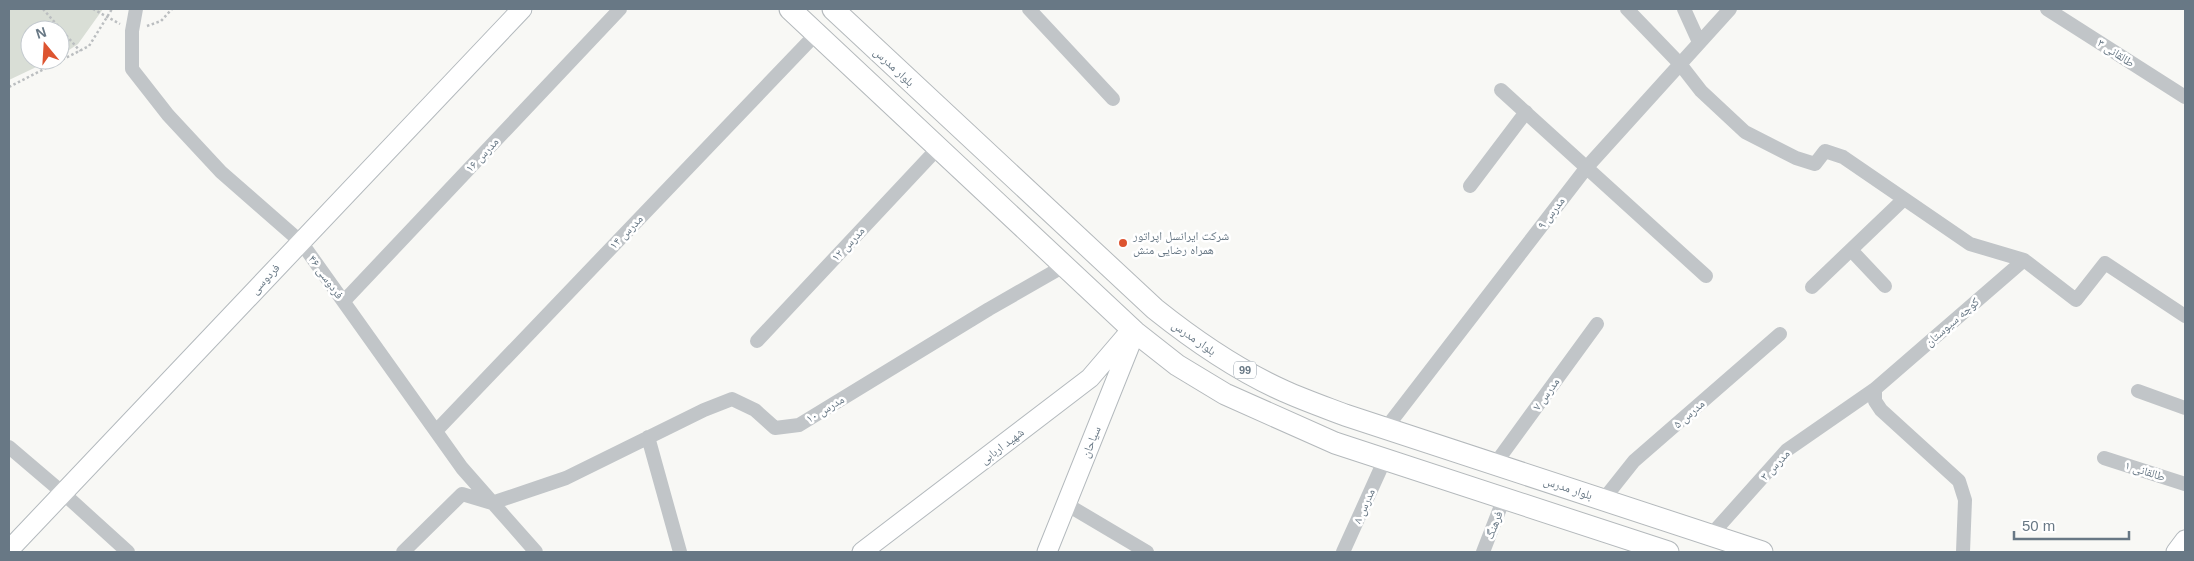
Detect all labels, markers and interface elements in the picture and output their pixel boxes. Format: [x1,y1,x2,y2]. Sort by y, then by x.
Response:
north arrow [20,20,70,70]
text: N [34,23,48,42]
street label: طالقانی ۳ [2095,36,2137,70]
street label: بلوار مدرس [870,45,917,90]
street label: مدرس ۱۶ [463,135,501,175]
street label: مدرس ۹ [1534,194,1568,232]
street label: مدرس ۱۴ [606,212,646,252]
street label: مدرس ۱۲ [829,224,867,264]
place label: شرکت ایرانسل اپراتور همراه رضایی منش [1132,229,1229,257]
marker: شرکت ایرانسل اپراتور همراه رضایی منش [1117,237,1129,249]
street label: فردوسی ۴۶ [305,252,347,302]
street label: فردوسی [247,261,283,297]
street label: کوچه سیوستان [1922,295,1982,349]
street label: بلوار مدرس [1169,318,1219,359]
road number: 99 [1234,362,1256,378]
street label: مدرس ۷ [1530,375,1562,413]
street label: مدرس ۱۰ [803,392,847,426]
street label: مدرس ۵ [1671,397,1707,431]
street label: سیاحان [1078,424,1104,460]
street label: شهید اربابی [977,425,1027,467]
street label: مدرس ۳ [1757,447,1793,483]
street label: طالقانی ۱ [2123,458,2167,484]
street label: بلوار مدرس [1542,474,1594,503]
street label: مدرس ۸ [1350,486,1378,526]
scale bar [2014,508,2129,540]
street label: فرهنگ [1482,509,1506,541]
text: 50 m [2022,517,2055,534]

